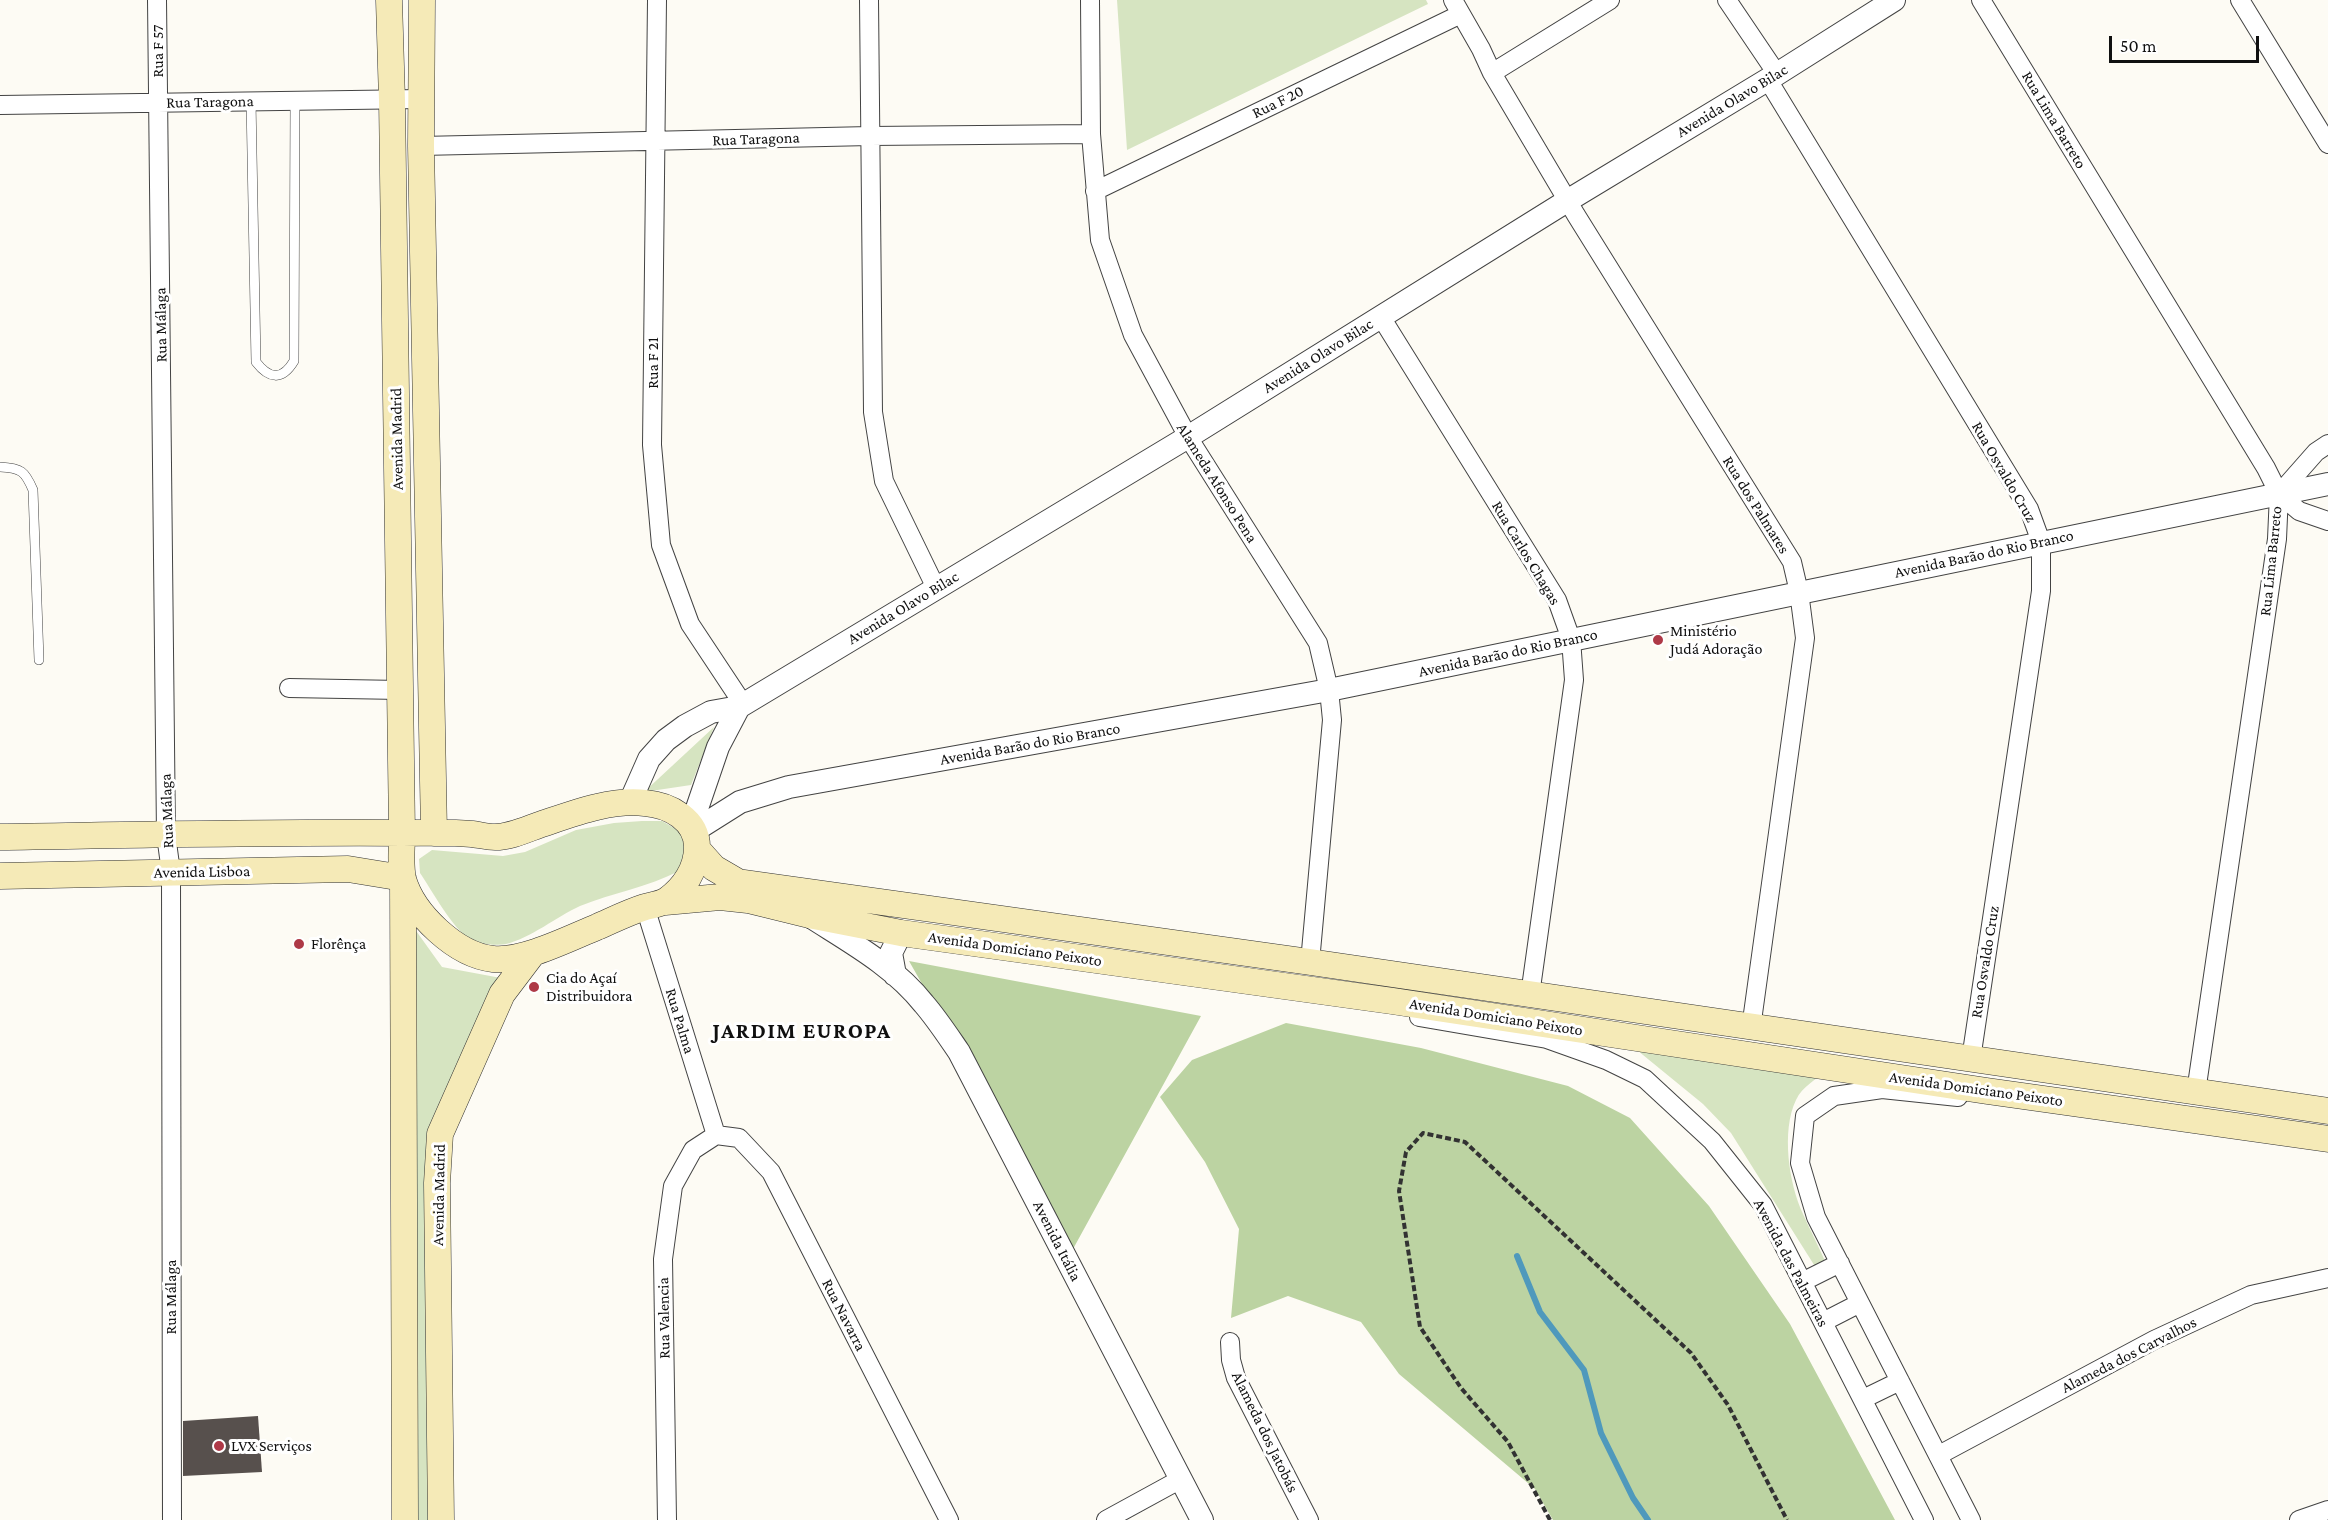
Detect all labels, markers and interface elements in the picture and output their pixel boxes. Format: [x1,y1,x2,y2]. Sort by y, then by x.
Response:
scale bar [2112,24,2262,62]
street label: Rua F 57 [148,25,168,77]
text: 50 m [2120,36,2157,56]
street label: Avenida Olavo Bilac [1673,60,1791,142]
street label: Rua Lima Barreto [2017,68,2091,172]
street label: Rua F 20 [1249,81,1307,123]
street label: Rua Taragona [166,92,254,112]
street label: Rua Taragona [712,128,800,150]
street label: Rua Málaga [151,287,171,363]
street label: Avenida Olavo Bilac [1259,314,1377,398]
street label: Rua F 21 [643,337,663,389]
street label: Avenida Madrid [387,388,407,490]
street label: Rua Osvaldo Cruz [1967,418,2041,526]
street label: Alameda Afonso Pena [1172,420,1262,546]
street label: Rua dos Palmares [1718,453,1794,557]
street label: Rua Carlos Chagas [1487,497,1565,609]
street label: Rua Lima Barreto [2256,505,2286,617]
street label: Avenida Barão do Rio Branco [1893,526,2075,582]
street label: Avenida Olavo Bilac [844,567,962,649]
place label: Ministério Judá Adoração [1670,621,1762,659]
street label: Avenida Barão do Rio Branco [1417,625,1599,681]
marker: Ministério Judá Adoração [1651,633,1665,647]
street label: Avenida Barão do Rio Branco [938,719,1122,769]
street label: Rua Málaga [156,773,178,849]
street label: Avenida Lisboa [154,862,250,882]
street label: Rua Osvaldo Cruz [1967,905,2003,1019]
street label: Avenida Domiciano Peixoto [927,927,1103,971]
place label: Florênça [311,934,366,954]
marker: Florênça [292,937,306,951]
place label: Cia do Açaí Distribuidora [546,968,632,1006]
marker: Cia do Açaí Distribuidora [527,980,541,994]
street label: Rua Palma [661,986,699,1056]
street label: Avenida Domiciano Peixoto [1408,994,1584,1040]
district label: JARDIM EUROPA [712,1018,892,1044]
street label: Avenida Domiciano Peixoto [1888,1067,2064,1111]
street label: Avenida Madrid [429,1144,449,1246]
street label: Avenida das Palmeiras [1749,1196,1833,1330]
street label: Avenida Itália [1028,1197,1086,1285]
street label: Rua Málaga [161,1260,181,1334]
street label: Rua Navarra [818,1276,870,1354]
street label: Rua Valencia [654,1277,674,1359]
street label: Alameda dos Carvalhos [2058,1313,2200,1397]
street label: Alameda dos Jatobás [1227,1368,1303,1496]
place label: LVX Serviços [231,1436,312,1456]
marker: LVX Serviços [212,1439,226,1453]

